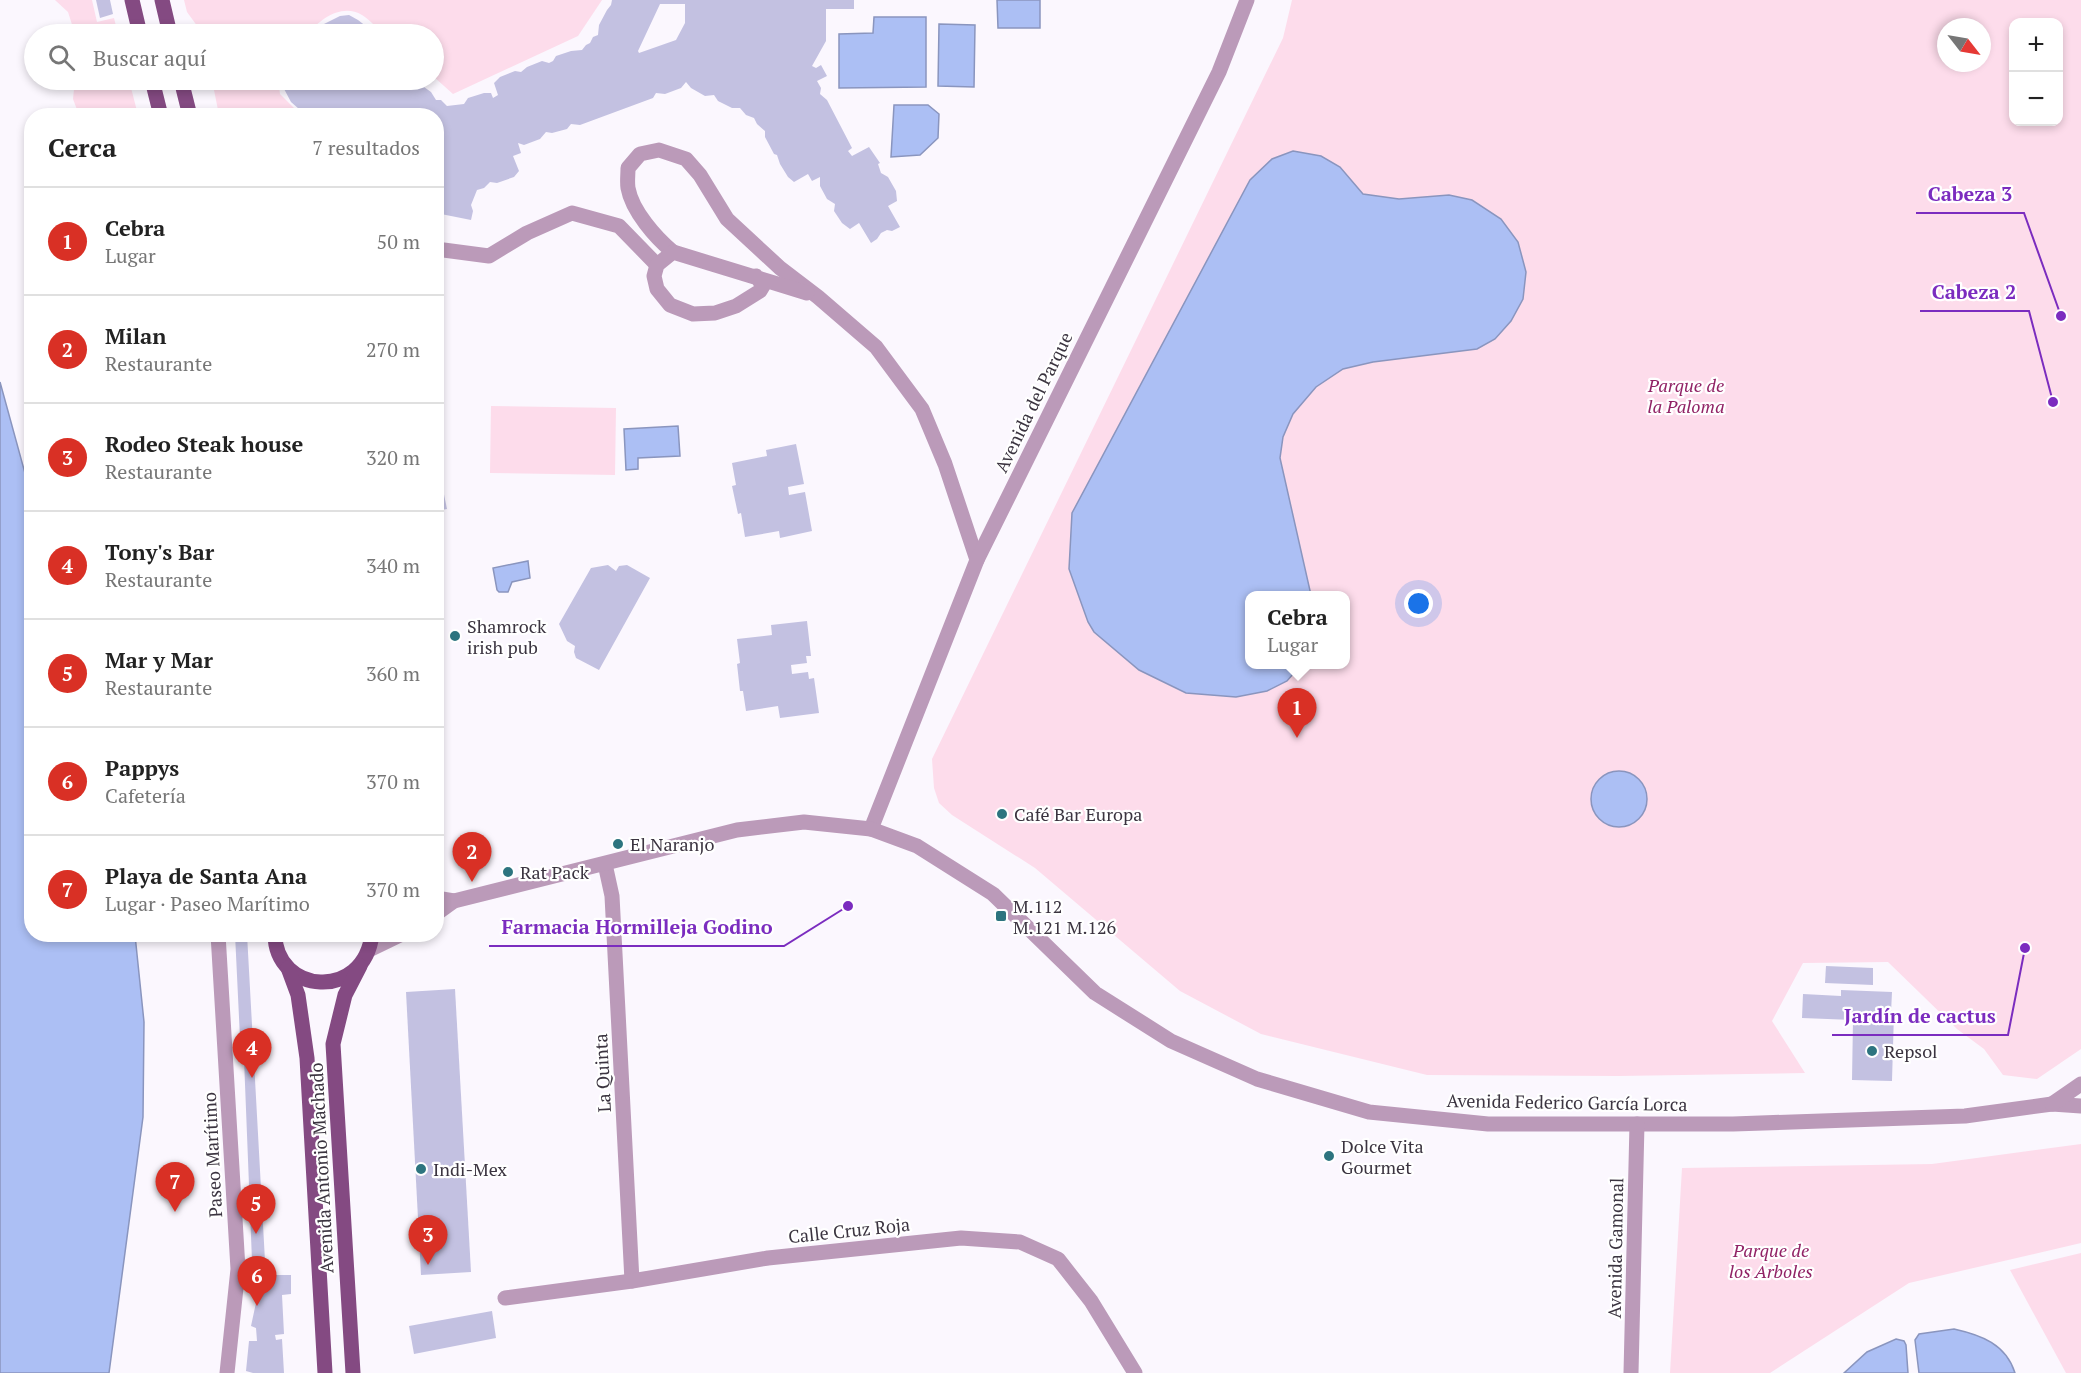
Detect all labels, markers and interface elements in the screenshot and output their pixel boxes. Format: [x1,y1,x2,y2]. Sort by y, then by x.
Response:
north arrow [1937,18,1991,72]
map controls [2009,18,2063,126]
button: + [2009,18,2063,72]
search box [24,24,444,90]
icon: search [45,41,78,74]
text: Buscar aquí [93,43,206,72]
button: − [2009,72,2063,126]
text: Cerca [48,130,117,164]
text: 7 resultados [312,134,420,161]
callout: Cabeza 3 [1916,175,2024,213]
text: Cabeza 3 [1928,180,2012,207]
text: Cebra [105,213,165,242]
text: 1 [62,228,73,255]
text: 50 m [377,228,420,255]
text: Lugar [105,242,156,269]
callout: Cabeza 2 [1920,273,2029,311]
text: Cabeza 2 [1932,278,2016,305]
text: Milan [105,321,167,350]
street label: Avenida del Parque [989,328,1077,476]
text: 2 [62,336,73,363]
text: 270 m [366,336,420,363]
text: Restaurante [105,350,212,377]
park label: Parque de la Paloma [1647,373,1725,418]
text: Rodeo Steak house [105,429,303,458]
text: 3 [62,444,73,471]
text: 320 m [366,444,420,471]
text: Restaurante [105,458,212,485]
text: Tony's Bar [105,537,214,566]
text: 4 [62,552,73,579]
text: 340 m [366,552,420,579]
text: Restaurante [105,566,212,593]
your location [1404,589,1433,618]
popup [1245,591,1350,669]
text: Cebra [1267,602,1328,631]
place label: Shamrock irish pub [467,614,547,659]
marker: Shamrock irish pub [448,629,462,643]
text: Lugar [1267,631,1318,658]
text: Mar y Mar [105,645,213,674]
text: 5 [62,660,73,687]
text: 360 m [366,660,420,687]
text: Restaurante [105,674,212,701]
pin: 1 [1278,688,1316,738]
text: Pappys [105,753,179,782]
text: 6 [62,768,73,795]
text: 370 m [366,768,420,795]
text: Cafetería [105,782,186,809]
place label: Café Bar Europa [1014,802,1142,826]
marker: Café Bar Europa [995,807,1009,821]
pin: 2 [452,832,492,882]
place label: El Naranjo [630,832,714,856]
marker: El Naranjo [611,837,625,851]
place label: Rat Pack [520,860,590,884]
text: Playa de Santa Ana [105,861,307,890]
marker: Rat Pack [501,865,515,879]
text: 7 [62,876,73,903]
text: 370 m [366,876,420,903]
text: Lugar · Paseo Marítimo [105,890,310,917]
place label: M.112 M.121 M.126 [1013,894,1117,939]
callout: Farmacia Hormilleja Godino [489,908,784,946]
marker: M.112 M.121 M.126 [994,909,1008,923]
text: Farmacia Hormilleja Godino [501,913,773,940]
callout: Jardín de cactus [1832,997,2008,1035]
text: Jardín de cactus [1844,1002,1996,1029]
pin: 4 [232,1028,272,1078]
street label: La Quinta [588,1033,616,1113]
place label: Repsol [1884,1039,1938,1063]
marker: Repsol [1865,1044,1879,1058]
street label: Avenida Antonio Machado [303,1062,339,1274]
street label: Avenida Federico García Lorca [1446,1088,1688,1116]
street label: Paseo Marítimo [197,1092,227,1218]
place label: Dolce Vita Gourmet [1341,1134,1424,1179]
marker: Dolce Vita Gourmet [1322,1149,1336,1163]
place label: Indi-Mex [433,1157,507,1181]
pin: 7 [156,1162,195,1212]
marker: Indi-Mex [414,1162,428,1176]
street label: Avenida Gamonal [1602,1178,1628,1318]
pin: 5 [236,1184,276,1234]
street label: Calle Cruz Roja [787,1212,911,1248]
pin: 3 [408,1216,448,1265]
park label: Parque de los Arboles [1729,1238,1813,1283]
pin: 6 [238,1256,276,1306]

